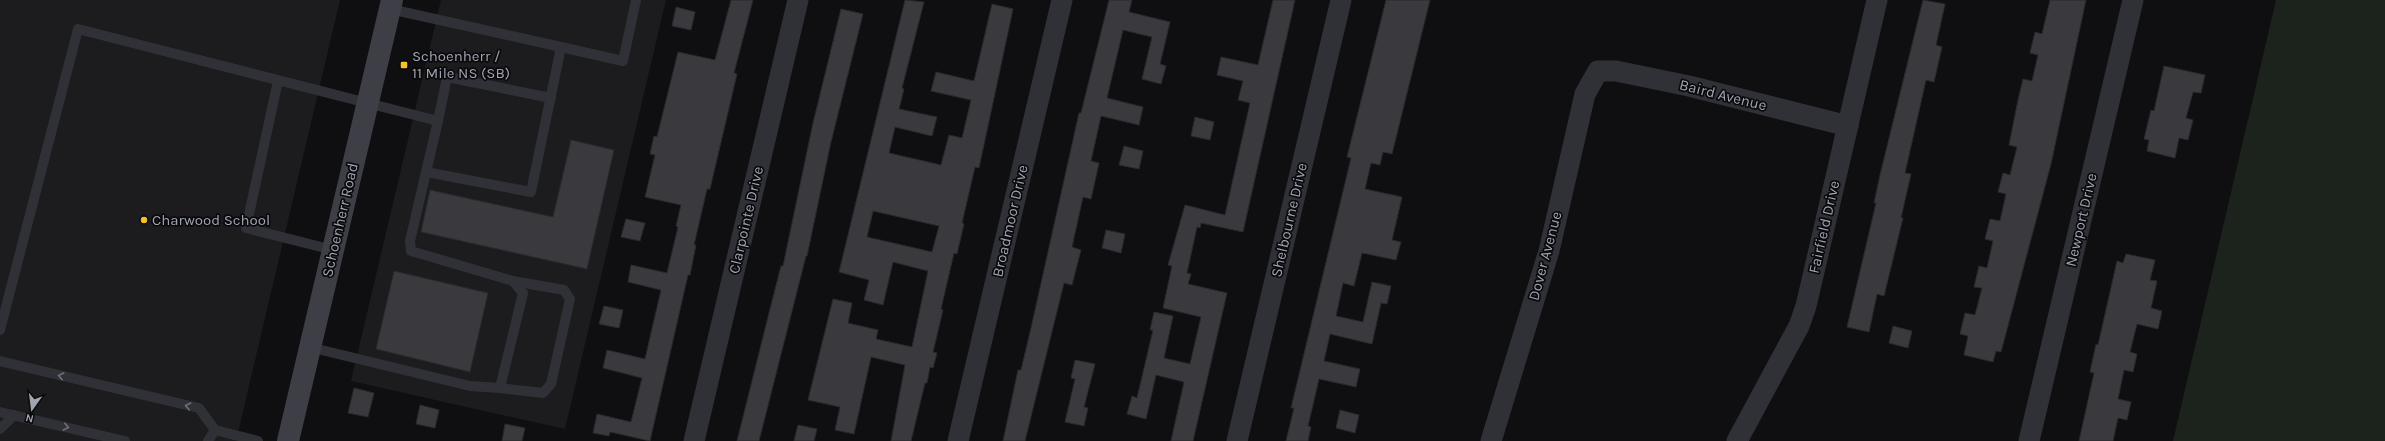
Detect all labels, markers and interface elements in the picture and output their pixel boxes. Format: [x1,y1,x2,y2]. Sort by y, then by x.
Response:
place label: Schoenherr / 11 Mile NS (SB) [412,47,510,82]
marker: Schoenherr / 11 Mile NS (SB) [399,60,409,70]
street label: Baird Avenue [1678,75,1768,115]
street label: Schoenherr Road [318,161,362,279]
street label: Shelbourne Drive [1267,161,1311,279]
street label: Broadmoor Drive [988,163,1032,279]
street label: Clarpointe Drive [725,165,767,275]
street label: Newport Drive [2061,171,2101,269]
street label: Fairfield Drive [1805,179,1843,275]
street label: Dover Avenue [1524,209,1566,303]
place label: Charwood School [152,211,270,229]
marker: Charwood School [139,215,149,225]
one-way arrow [58,372,64,380]
north arrow [12,389,52,429]
one-way arrow [184,402,191,410]
text: N [24,411,35,425]
one-way arrow [62,423,69,431]

